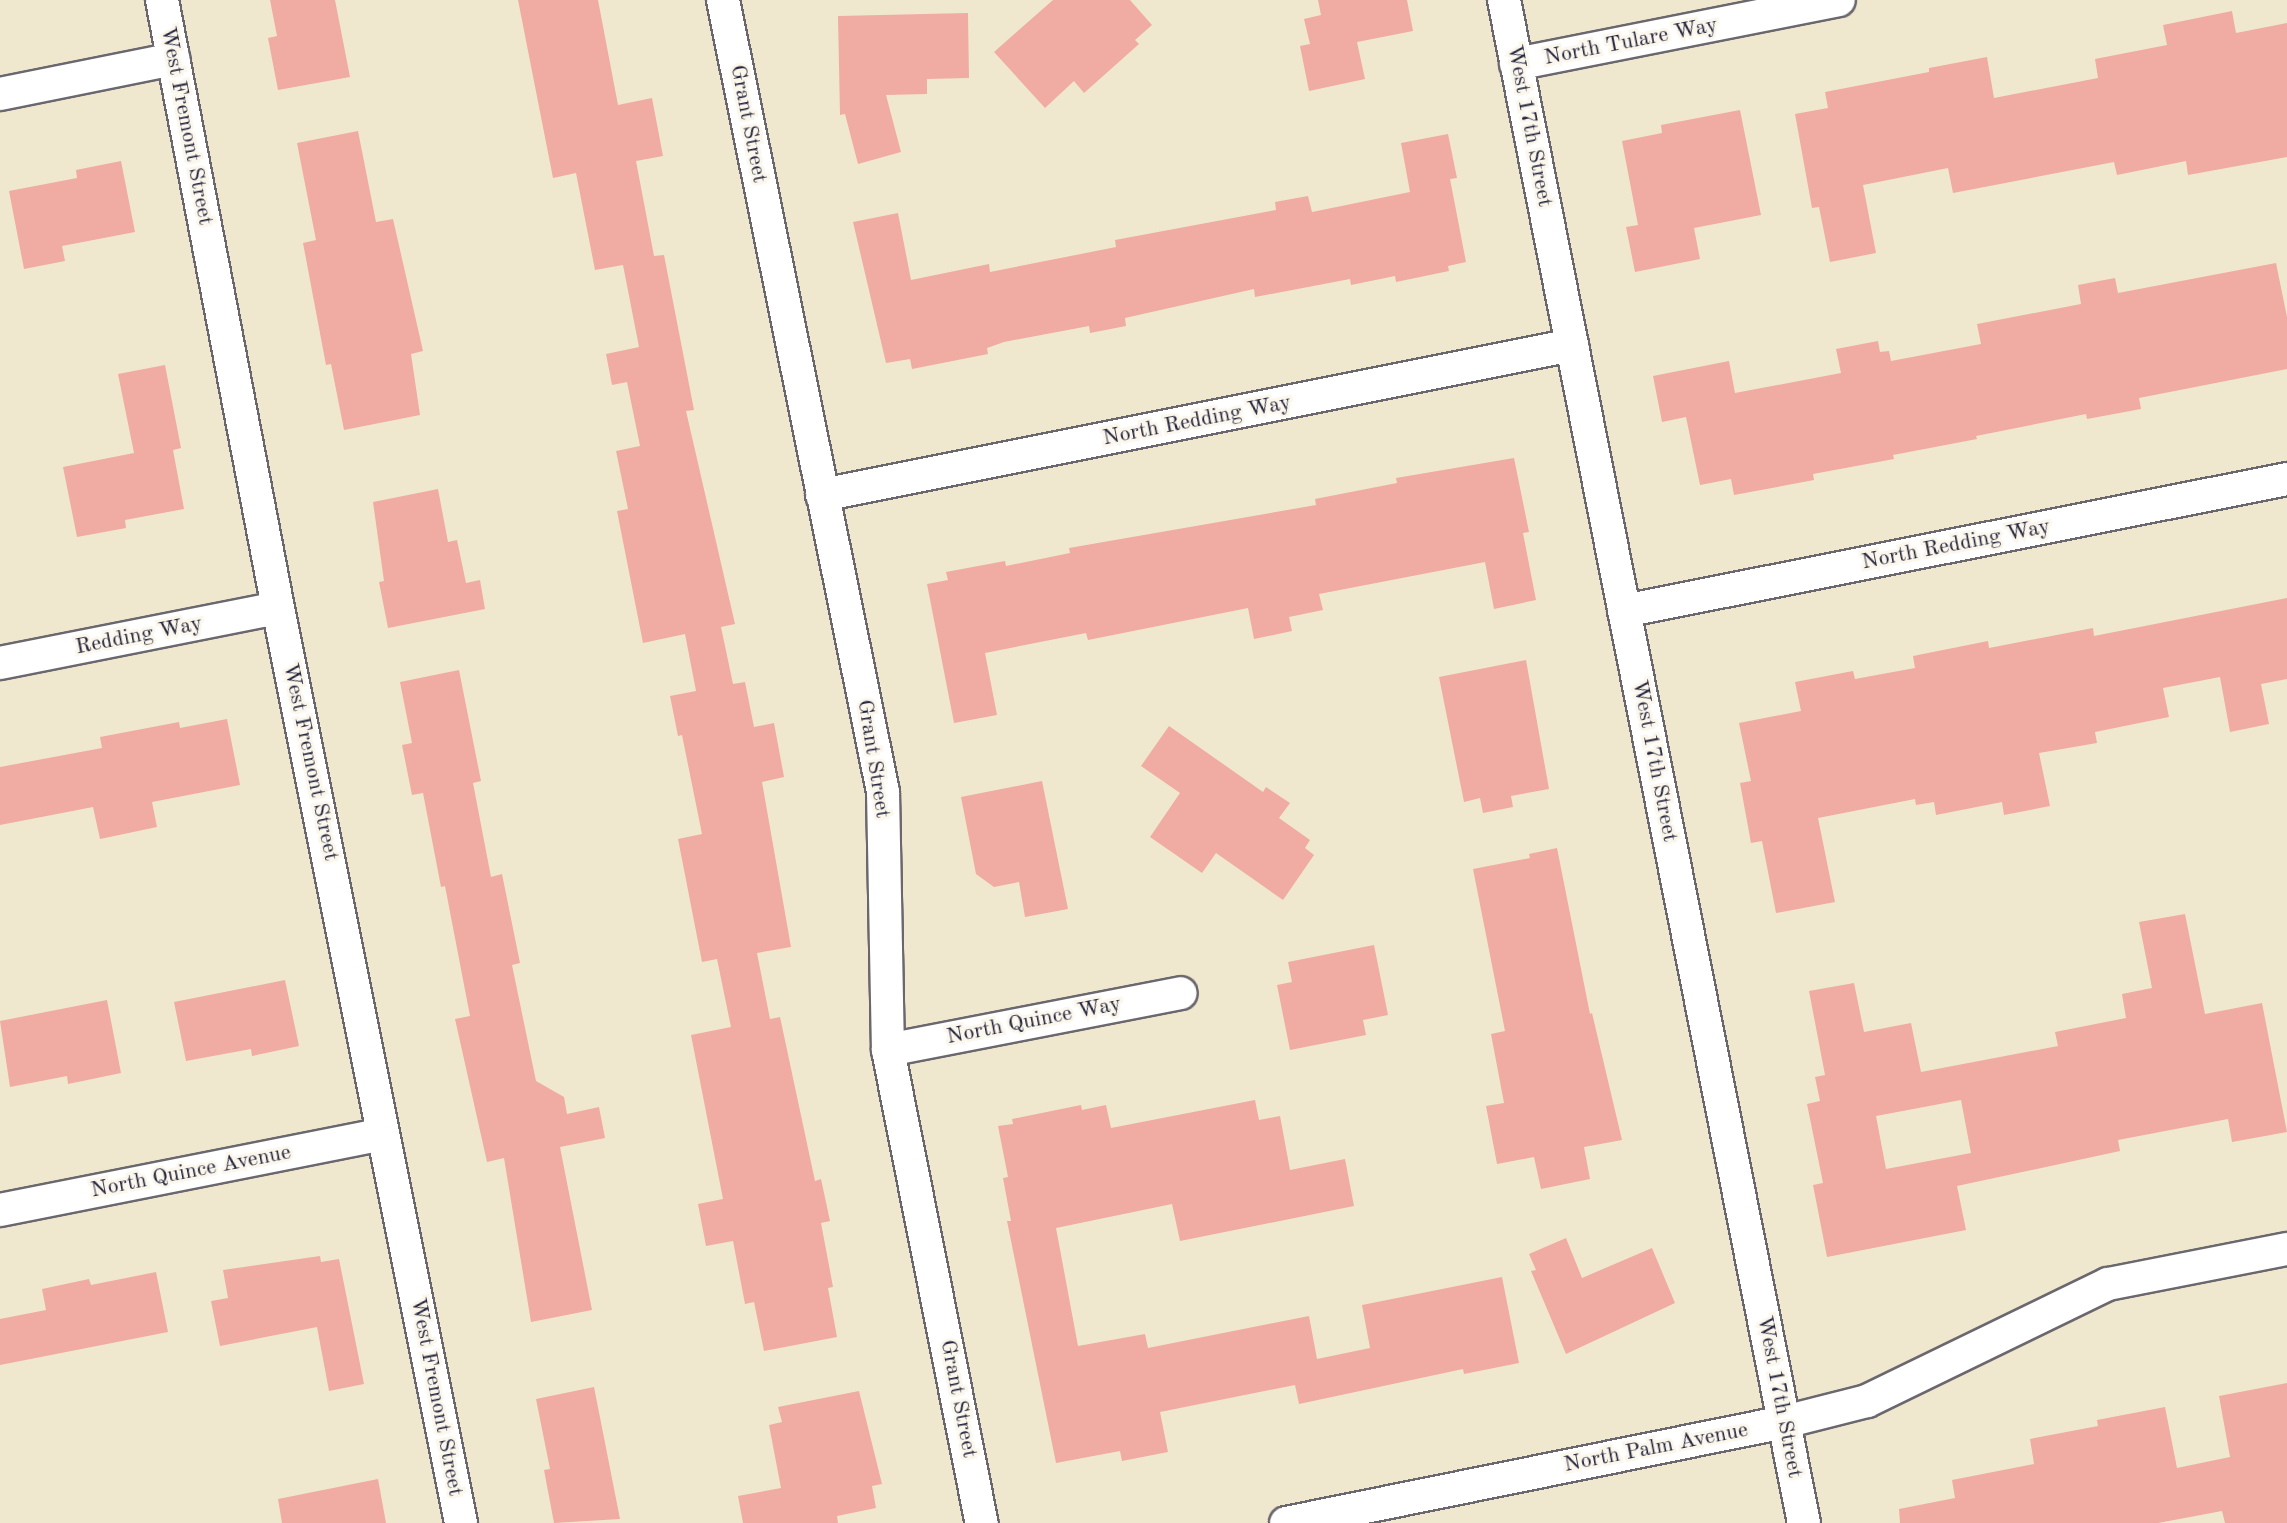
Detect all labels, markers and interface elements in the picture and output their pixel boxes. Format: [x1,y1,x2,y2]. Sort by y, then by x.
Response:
street label: North Tulare Way [1542,12,1720,72]
street label: West Fremont Street [154,25,218,227]
street label: West 17th Street [1500,43,1558,209]
street label: Grant Street [724,63,772,185]
street label: North Redding Way [1101,390,1293,452]
street label: North Redding Way [1860,514,2052,576]
street label: Redding Way [73,611,205,661]
street label: West Fremont Street [276,661,344,863]
street label: West 17th Street [1625,678,1683,844]
street label: Grant Street [851,698,895,820]
street label: North Quince Way [944,991,1124,1051]
street label: North Quince Avenue [89,1140,293,1204]
street label: West Fremont Street [404,1296,468,1498]
street label: West 17th Street [1750,1314,1808,1480]
street label: Grant Street [934,1338,982,1460]
street label: North Palm Avenue [1562,1417,1750,1479]

